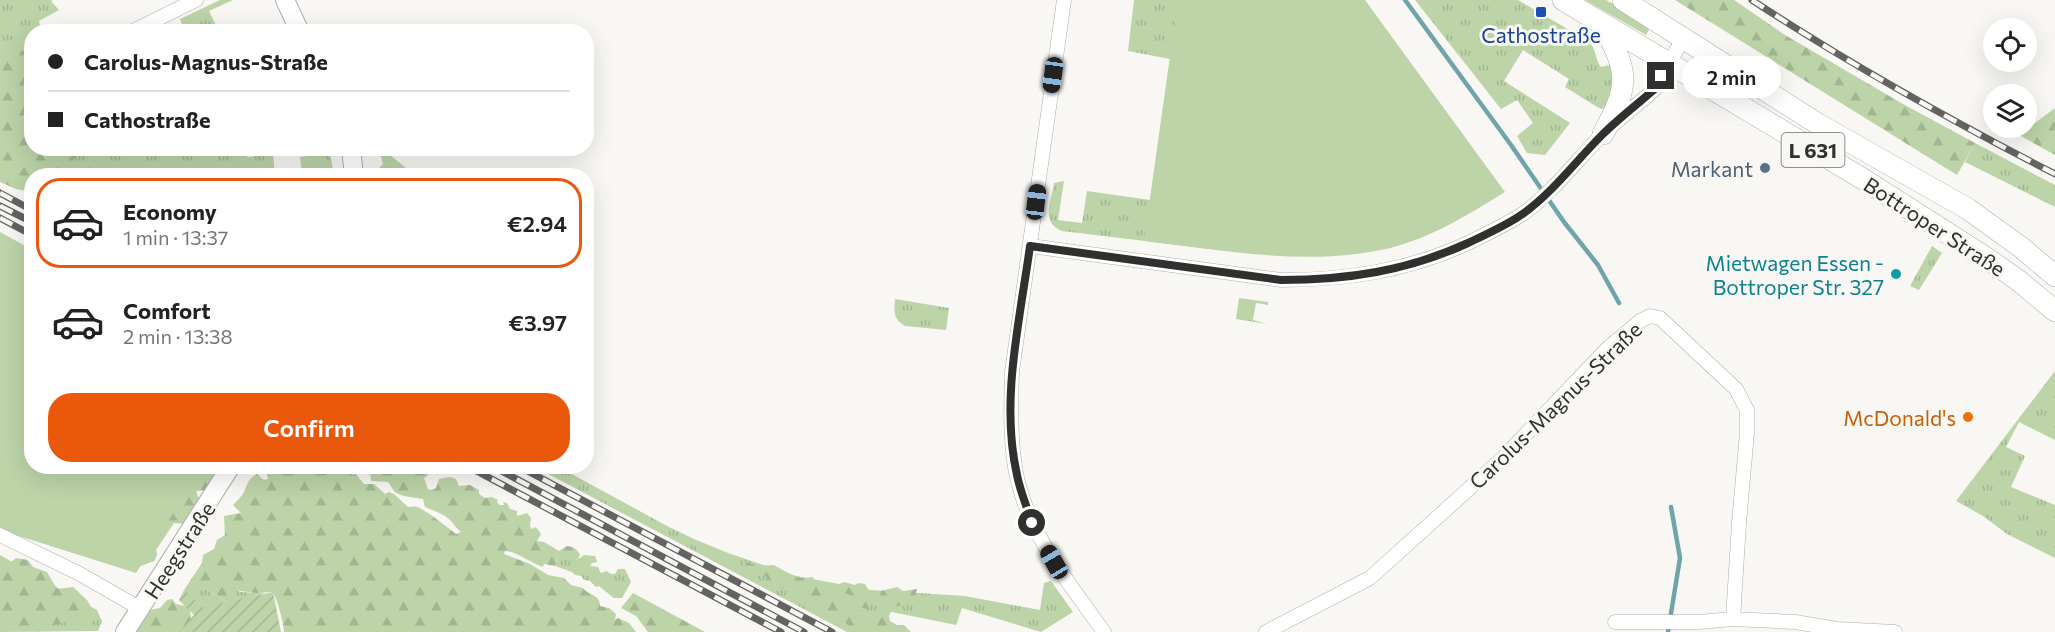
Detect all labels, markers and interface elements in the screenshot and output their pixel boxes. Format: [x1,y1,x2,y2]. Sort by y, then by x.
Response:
marker: Cathostraße [1534,5,1548,19]
map controls [1983,18,2037,138]
button: locate [1983,18,2037,72]
place label: Cathostraße [1481,22,1601,47]
text: Carolus-Magnus-Straße [84,48,328,75]
callout: 2 min [1682,55,1781,97]
car [1042,56,1064,94]
route end [1647,62,1674,89]
text: 2 min [1707,65,1756,89]
button: layers [1983,84,2037,138]
text: Cathostraße [84,106,211,133]
road number: L 631 [1782,133,1844,167]
place label: Markant [1671,156,1753,181]
marker: Markant [1758,161,1772,175]
street label: Bottroper Straße [1860,171,2010,281]
car [1025,183,1047,221]
icon: car [51,196,105,250]
text: Economy [123,198,217,225]
text: €2.94 [507,210,567,237]
text: 1 min · 13:37 [123,225,228,249]
place label: Mietwagen Essen - Bottroper Str. 327 [1706,250,1884,299]
marker: Mietwagen Essen - Bottroper Str. 327 [1889,267,1903,281]
icon: car [51,295,105,349]
text: Comfort [123,297,211,324]
text: €3.97 [509,309,567,336]
street label: Carolus-Magnus-Straße [1464,316,1646,494]
text: 2 min · 13:38 [123,324,233,348]
button: Confirm [48,393,570,462]
place label: McDonald's [1843,405,1956,430]
marker: McDonald's [1961,410,1975,424]
street label: Heegstraße [138,497,220,603]
route start [1018,509,1045,536]
car [1037,542,1071,582]

